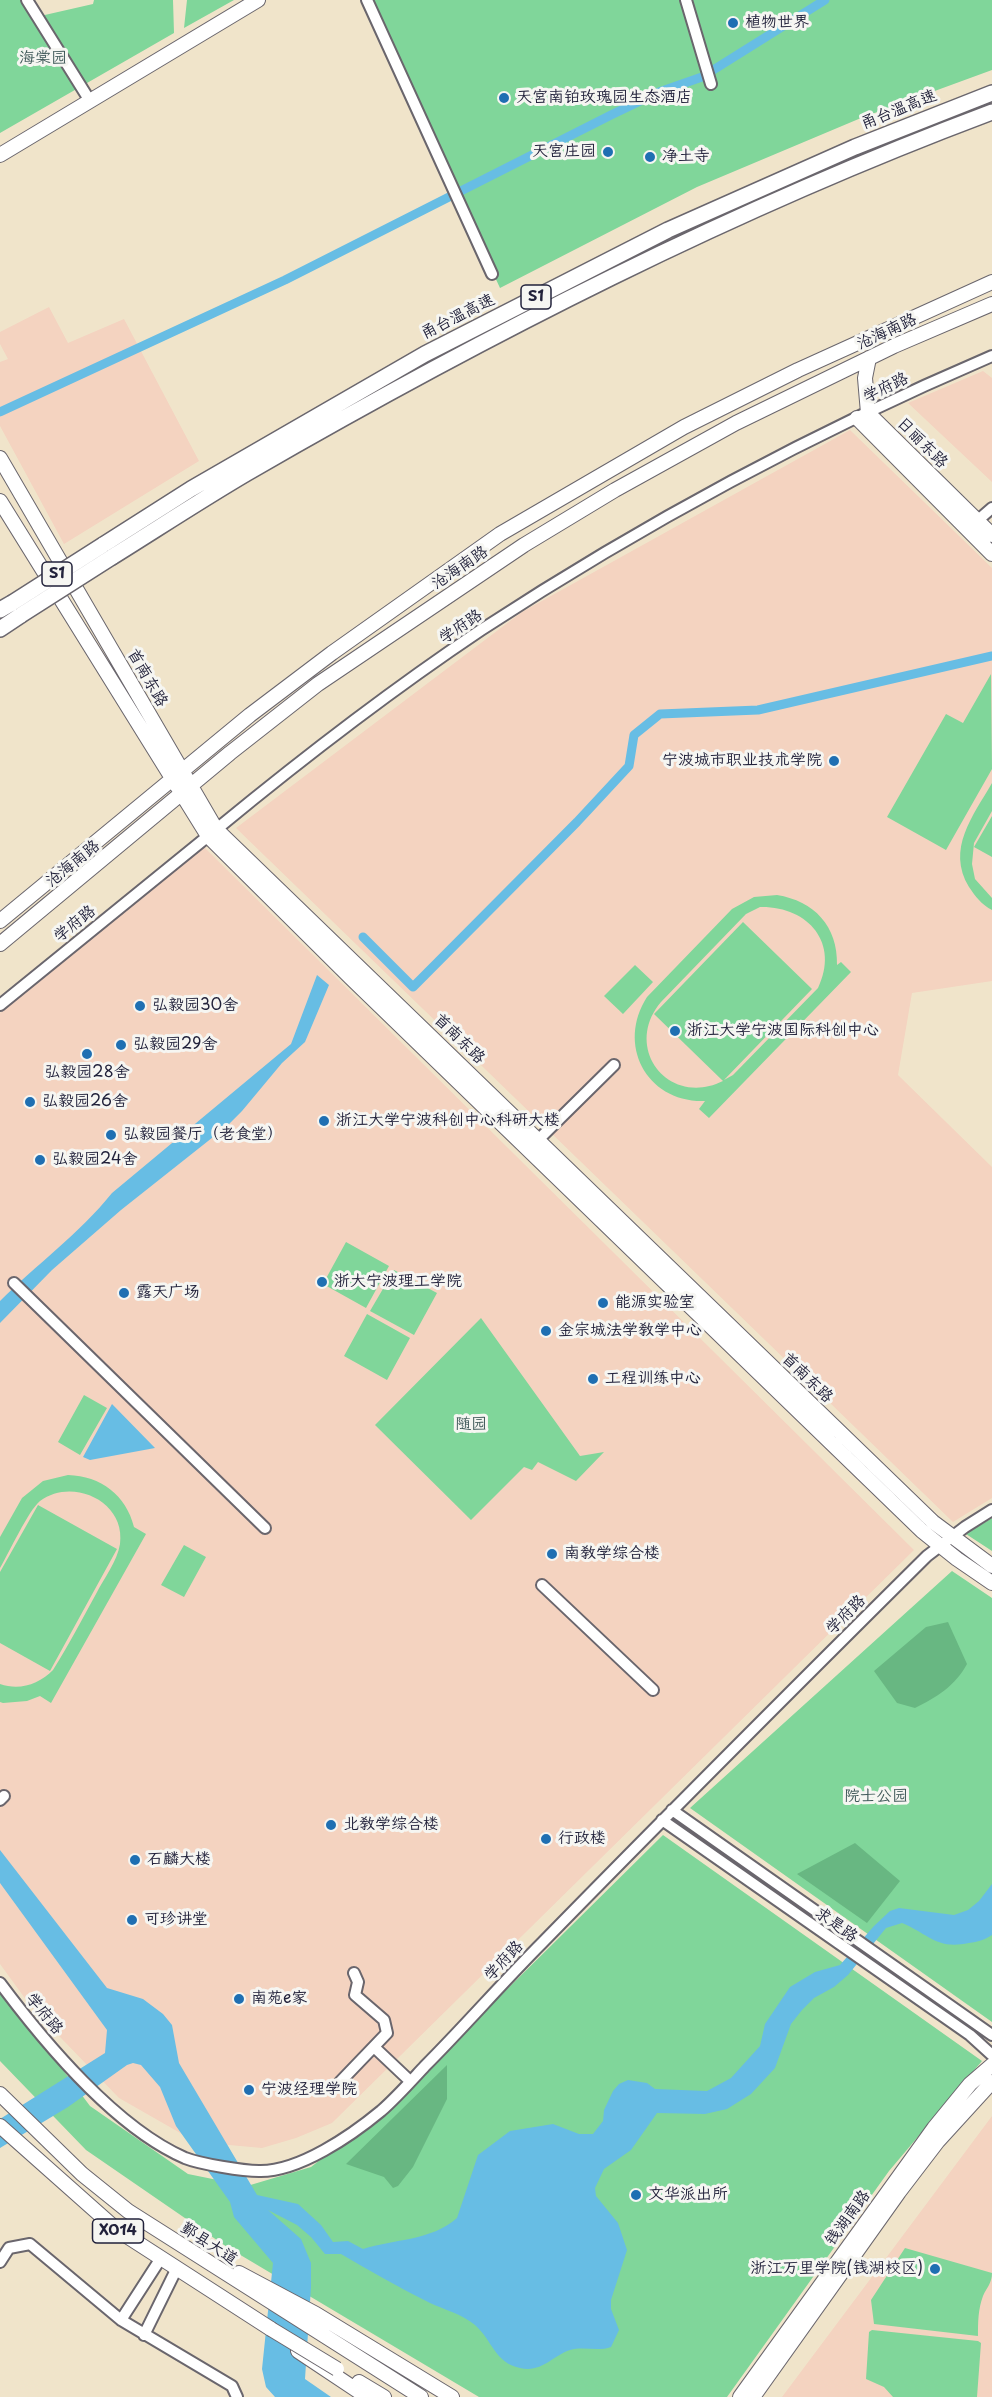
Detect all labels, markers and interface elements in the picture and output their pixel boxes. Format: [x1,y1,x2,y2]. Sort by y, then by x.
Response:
place label: 植物世界 [745,13,809,33]
marker: 植物世界 [726,16,740,30]
park label: 海棠园 [19,49,67,69]
street label: 甬台温高速 [858,86,940,134]
place label: 天宫南铂玫瑰园生态酒店 [516,88,692,108]
marker: 天宫南铂玫瑰园生态酒店 [497,91,511,105]
place label: 天宫庄园 [532,142,596,162]
marker: 天宫庄园 [601,145,615,159]
place label: 净土寺 [662,147,710,167]
marker: 净土寺 [643,150,657,164]
road number: S1 [521,285,551,309]
street label: 甬台温高速 [418,290,498,344]
street label: 沧海南路 [854,310,920,354]
street label: 学府路 [860,369,912,407]
street label: 日丽东路 [893,414,951,472]
street label: 沧海南路 [428,542,492,594]
road number: S1 [42,562,72,586]
street label: 学府路 [436,606,486,648]
street label: 首南东路 [123,645,171,711]
place label: 宁波城市职业技术学院 [662,751,822,771]
marker: 宁波城市职业技术学院 [827,754,841,768]
street label: 沧海南路 [42,836,104,892]
street label: 学府路 [50,901,100,947]
place label: 弘毅园30舍 [152,996,238,1016]
marker: 弘毅园30舍 [133,999,147,1013]
street label: 首南东路 [429,1010,489,1068]
place label: 浙江大学宁波国际科创中心 [687,1021,879,1041]
marker: 浙江大学宁波国际科创中心 [668,1024,682,1038]
place label: 弘毅园29舍 [133,1035,217,1055]
marker: 弘毅园29舍 [114,1038,128,1052]
marker: 弘毅园28舍 [80,1047,94,1061]
place label: 弘毅园28舍 [44,1063,130,1083]
place label: 弘毅园26舍 [42,1092,128,1112]
marker: 弘毅园26舍 [23,1095,37,1109]
place label: 浙江大学宁波科创中心科研大楼 [336,1111,560,1131]
marker: 浙江大学宁波科创中心科研大楼 [317,1114,331,1128]
place label: 弘毅园餐厅（老食堂） [123,1125,283,1145]
marker: 弘毅园餐厅（老食堂） [104,1128,118,1142]
place label: 弘毅园24舍 [52,1150,137,1170]
marker: 弘毅园24舍 [33,1153,47,1167]
place label: 浙大宁波理工学院 [334,1272,462,1292]
marker: 浙大宁波理工学院 [315,1275,329,1289]
place label: 露天广场 [136,1283,200,1303]
marker: 露天广场 [117,1286,131,1300]
place label: 能源实验室 [615,1293,695,1313]
marker: 能源实验室 [596,1296,610,1310]
place label: 金宗城法学教学中心 [558,1321,702,1341]
marker: 金宗城法学教学中心 [539,1324,553,1338]
street label: 首南东路 [777,1349,837,1407]
place label: 工程训练中心 [605,1369,701,1389]
marker: 工程训练中心 [586,1372,600,1386]
park label: 随园 [455,1415,487,1435]
place label: 南教学综合楼 [564,1544,660,1564]
marker: 南教学综合楼 [545,1547,559,1561]
street label: 学府路 [822,1591,870,1639]
park label: 院士公园 [844,1787,908,1807]
place label: 北教学综合楼 [343,1815,439,1835]
marker: 北教学综合楼 [324,1818,338,1832]
place label: 行政楼 [558,1829,606,1849]
marker: 行政楼 [539,1832,553,1846]
place label: 石麟大楼 [147,1850,211,1870]
marker: 石麟大楼 [128,1853,142,1867]
street label: 求是路 [811,1903,861,1947]
place label: 可珍讲堂 [144,1910,208,1930]
marker: 可珍讲堂 [125,1913,139,1927]
street label: 学府路 [481,1937,527,1985]
street label: 学府路 [21,1989,67,2039]
place label: 南苑e家 [251,1989,307,2009]
marker: 南苑e家 [232,1992,246,2006]
place label: 宁波经理学院 [261,2080,357,2100]
marker: 宁波经理学院 [242,2083,256,2097]
place label: 文华派出所 [648,2185,728,2205]
street label: 钱湖南路 [821,2186,875,2250]
marker: 文华派出所 [629,2188,643,2202]
road number: X014 [92,2219,144,2243]
street label: 鄞县大道 [177,2219,241,2269]
place label: 浙江万里学院(钱湖校区) [750,2259,923,2279]
marker: 浙江万里学院(钱湖校区) [928,2262,942,2276]

